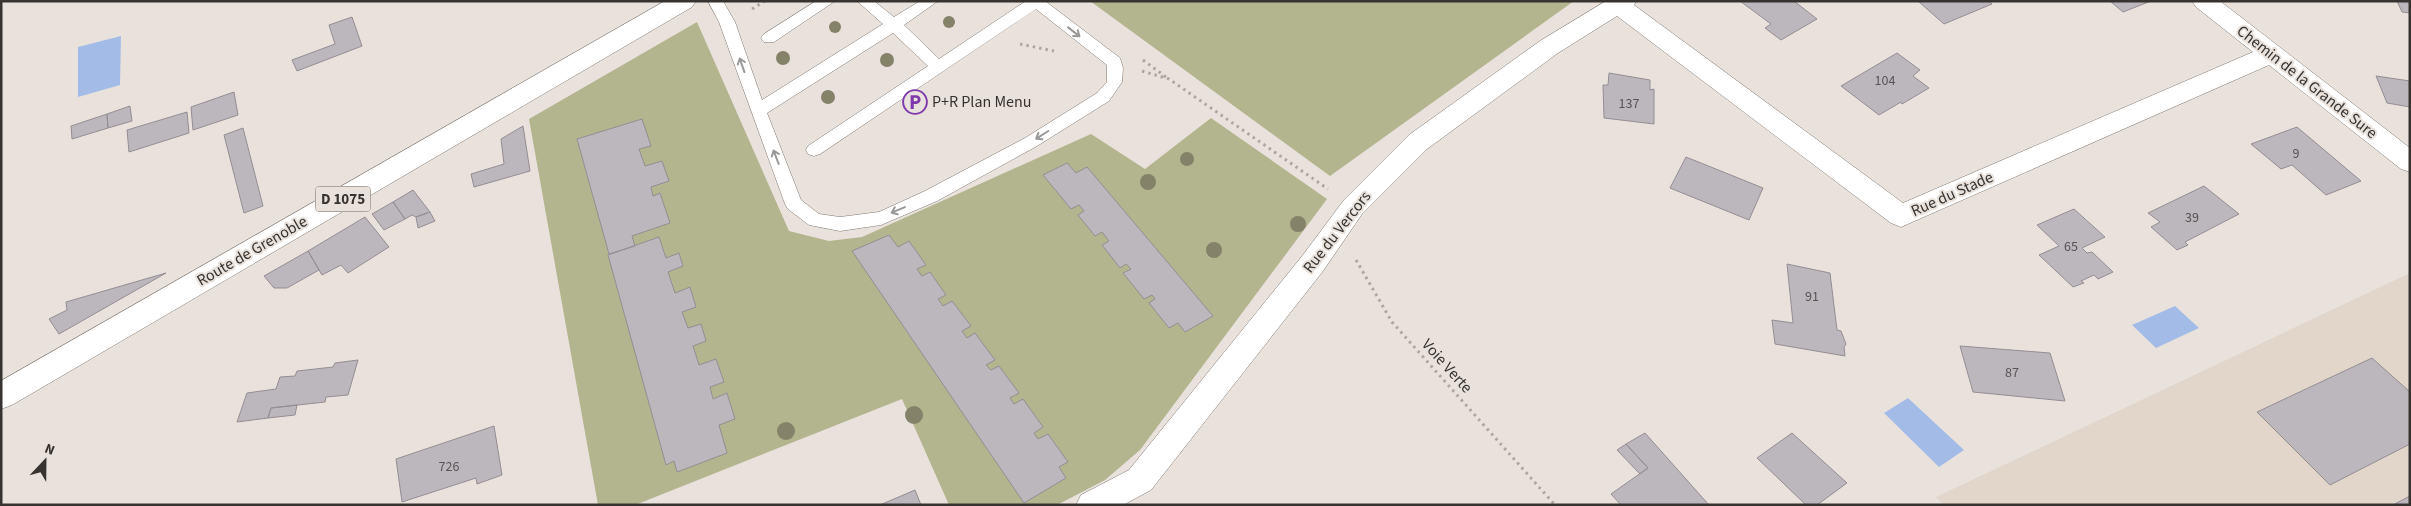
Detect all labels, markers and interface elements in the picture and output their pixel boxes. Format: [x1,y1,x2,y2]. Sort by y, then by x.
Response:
street label: Chemin de la Grande Sure [2232,20,2382,144]
one-way arrow [1068,26,1081,37]
one-way arrow [737,58,746,74]
house number: 104 [1875,71,1895,91]
parking icon: P+R Plan Menu [902,89,928,115]
place label: P+R Plan Menu [932,91,1032,113]
house number: 137 [1619,94,1639,114]
one-way arrow [1035,131,1049,141]
house number: 9 [2293,144,2300,164]
one-way arrow [771,149,780,165]
street label: Rue du Stade [1907,166,1997,222]
road number: D 1075 [316,186,370,212]
street label: Rue du Vercors [1298,186,1376,278]
one-way arrow [891,206,906,216]
house number: 39 [2185,208,2199,228]
street label: Route de Grenoble [193,210,311,292]
house number: 65 [2064,237,2078,257]
house number: 91 [1805,287,1819,307]
street label: Voie Verte [1417,334,1477,398]
house number: 87 [2005,363,2019,383]
north arrow [20,436,70,486]
text: N [41,439,58,461]
house number: 726 [439,457,459,477]

